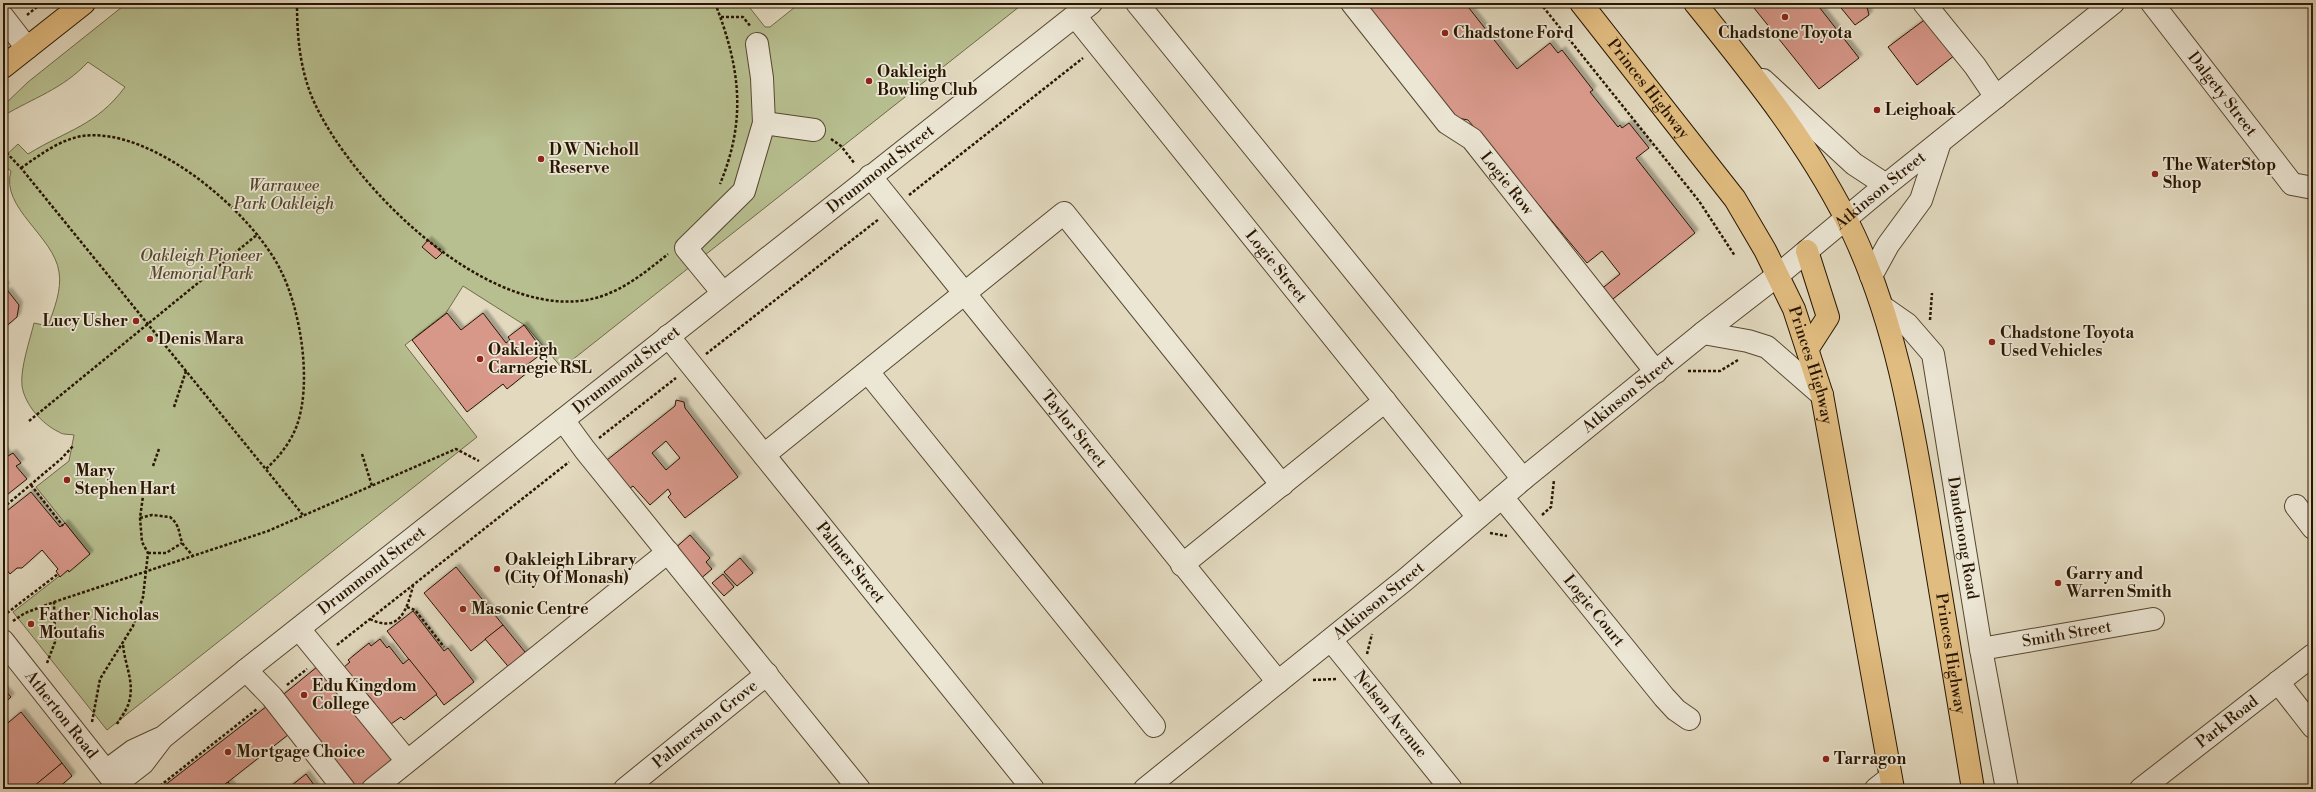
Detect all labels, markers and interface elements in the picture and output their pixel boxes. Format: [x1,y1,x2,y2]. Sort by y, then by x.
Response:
marker: Chadstone Toyota [1780,12,1790,22]
place label: Chadstone Ford [1453,23,1574,43]
place label: Chadstone Toyota [1718,23,1852,43]
marker: Chadstone Ford [1440,28,1450,38]
street label: Princes Highway [1603,34,1694,143]
street label: Dalgety Street [2183,48,2262,141]
place label: Oakleigh Bowling Club [877,62,978,100]
marker: Oakleigh Bowling Club [864,76,874,86]
place label: Leighoak [1885,100,1958,120]
marker: Leighoak [1872,105,1882,115]
street label: Drummond Street [823,120,939,218]
place label: D W Nicholl Reserve [549,140,640,178]
street label: Logie Row [1476,147,1539,220]
street label: Atkinson Street [1830,147,1930,234]
marker: D W Nicholl Reserve [536,154,546,164]
place label: The WaterStop Shop [2163,155,2276,193]
marker: The WaterStop Shop [2150,169,2160,179]
park label: Warrawee Park Oakleigh [233,176,334,214]
street label: Logie Street [1241,226,1312,307]
park label: Oakleigh Pioneer Memorial Park [140,246,263,284]
street label: Princes Highway [1784,304,1837,426]
place label: Lucy Usher [42,311,128,331]
marker: Lucy Usher [131,316,141,326]
street label: Drummond Street [568,321,684,418]
place label: Chadstone Toyota Used Vehicles [2000,323,2135,361]
place label: Denis Mara [158,329,244,349]
marker: Denis Mara [145,334,155,344]
marker: Chadstone Toyota Used Vehicles [1987,337,1997,347]
place label: Oakleigh Carnegie RSL [488,340,592,378]
street label: Atkinson Street [1577,351,1678,438]
marker: Oakleigh Carnegie RSL [475,354,485,364]
street label: Taylor Street [1037,386,1111,472]
place label: Mary Stephen Hart [75,461,176,499]
marker: Mary Stephen Hart [62,475,72,485]
street label: Dandenong Road [1943,475,1983,601]
street label: Palmer Street [812,518,890,608]
street label: Drummond Street [314,522,430,619]
place label: Oakleigh Library (City Of Monash) [505,550,637,588]
street label: Atkinson Street [1328,557,1429,645]
marker: Oakleigh Library (City Of Monash) [492,564,502,574]
place label: Garry and Warren Smith [2065,564,2172,602]
street label: Logie Court [1559,570,1629,651]
marker: Garry and Warren Smith [2053,578,2063,588]
street label: Princes Highway [1931,592,1970,716]
place label: Masonic Centre [471,599,589,619]
marker: Masonic Centre [458,604,468,614]
place label: Father Nicholas Moutafis [39,605,159,643]
street label: Smith Street [2020,616,2113,652]
marker: Father Nicholas Moutafis [26,619,36,629]
street label: Atherton Road [20,666,102,763]
street label: Nelson Avenue [1349,666,1432,762]
place label: Edu Kingdom College [312,676,417,714]
street label: Palmerston Grove [648,676,762,773]
marker: Edu Kingdom College [299,690,309,700]
street label: Park Road [2192,691,2262,753]
place label: Mortgage Choice [236,742,366,762]
marker: Mortgage Choice [223,747,233,757]
place label: Tarragon [1834,749,1907,769]
marker: Tarragon [1821,754,1831,764]

